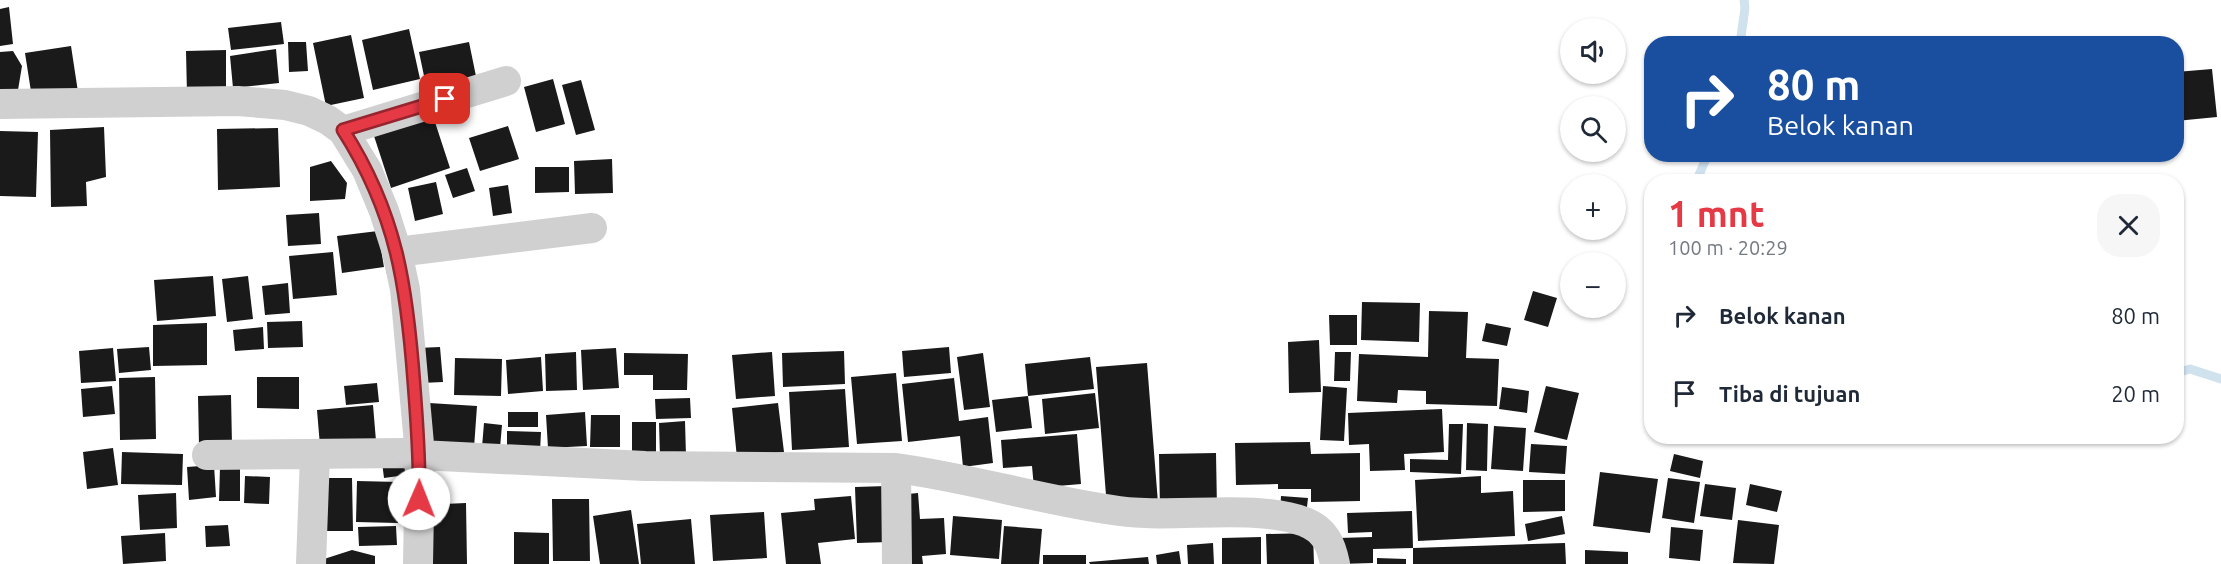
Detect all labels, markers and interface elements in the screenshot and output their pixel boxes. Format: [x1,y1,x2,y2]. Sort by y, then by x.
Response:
map controls [1560,18,1626,318]
button: sound [1560,18,1626,84]
icon: right [1668,60,1746,138]
text: 80 m [1767,61,1861,108]
pin [419,73,470,124]
icon: arrive [428,82,461,115]
button: search [1560,96,1626,162]
text: Belok kanan [1767,110,1914,140]
button: + [1560,174,1626,240]
text: 1 mnt [1668,193,1764,234]
button: close [2097,194,2160,257]
text: 100 m · 20:29 [1668,236,1788,259]
button: − [1560,252,1626,318]
icon: right [1668,299,1701,332]
text: Belok kanan [1719,303,1846,328]
text: 80 m [2111,303,2160,328]
icon: arrive [1668,377,1701,410]
text: Tiba di tujuan [1719,381,1860,406]
text: 20 m [2111,381,2160,406]
position arrow [387,467,451,531]

